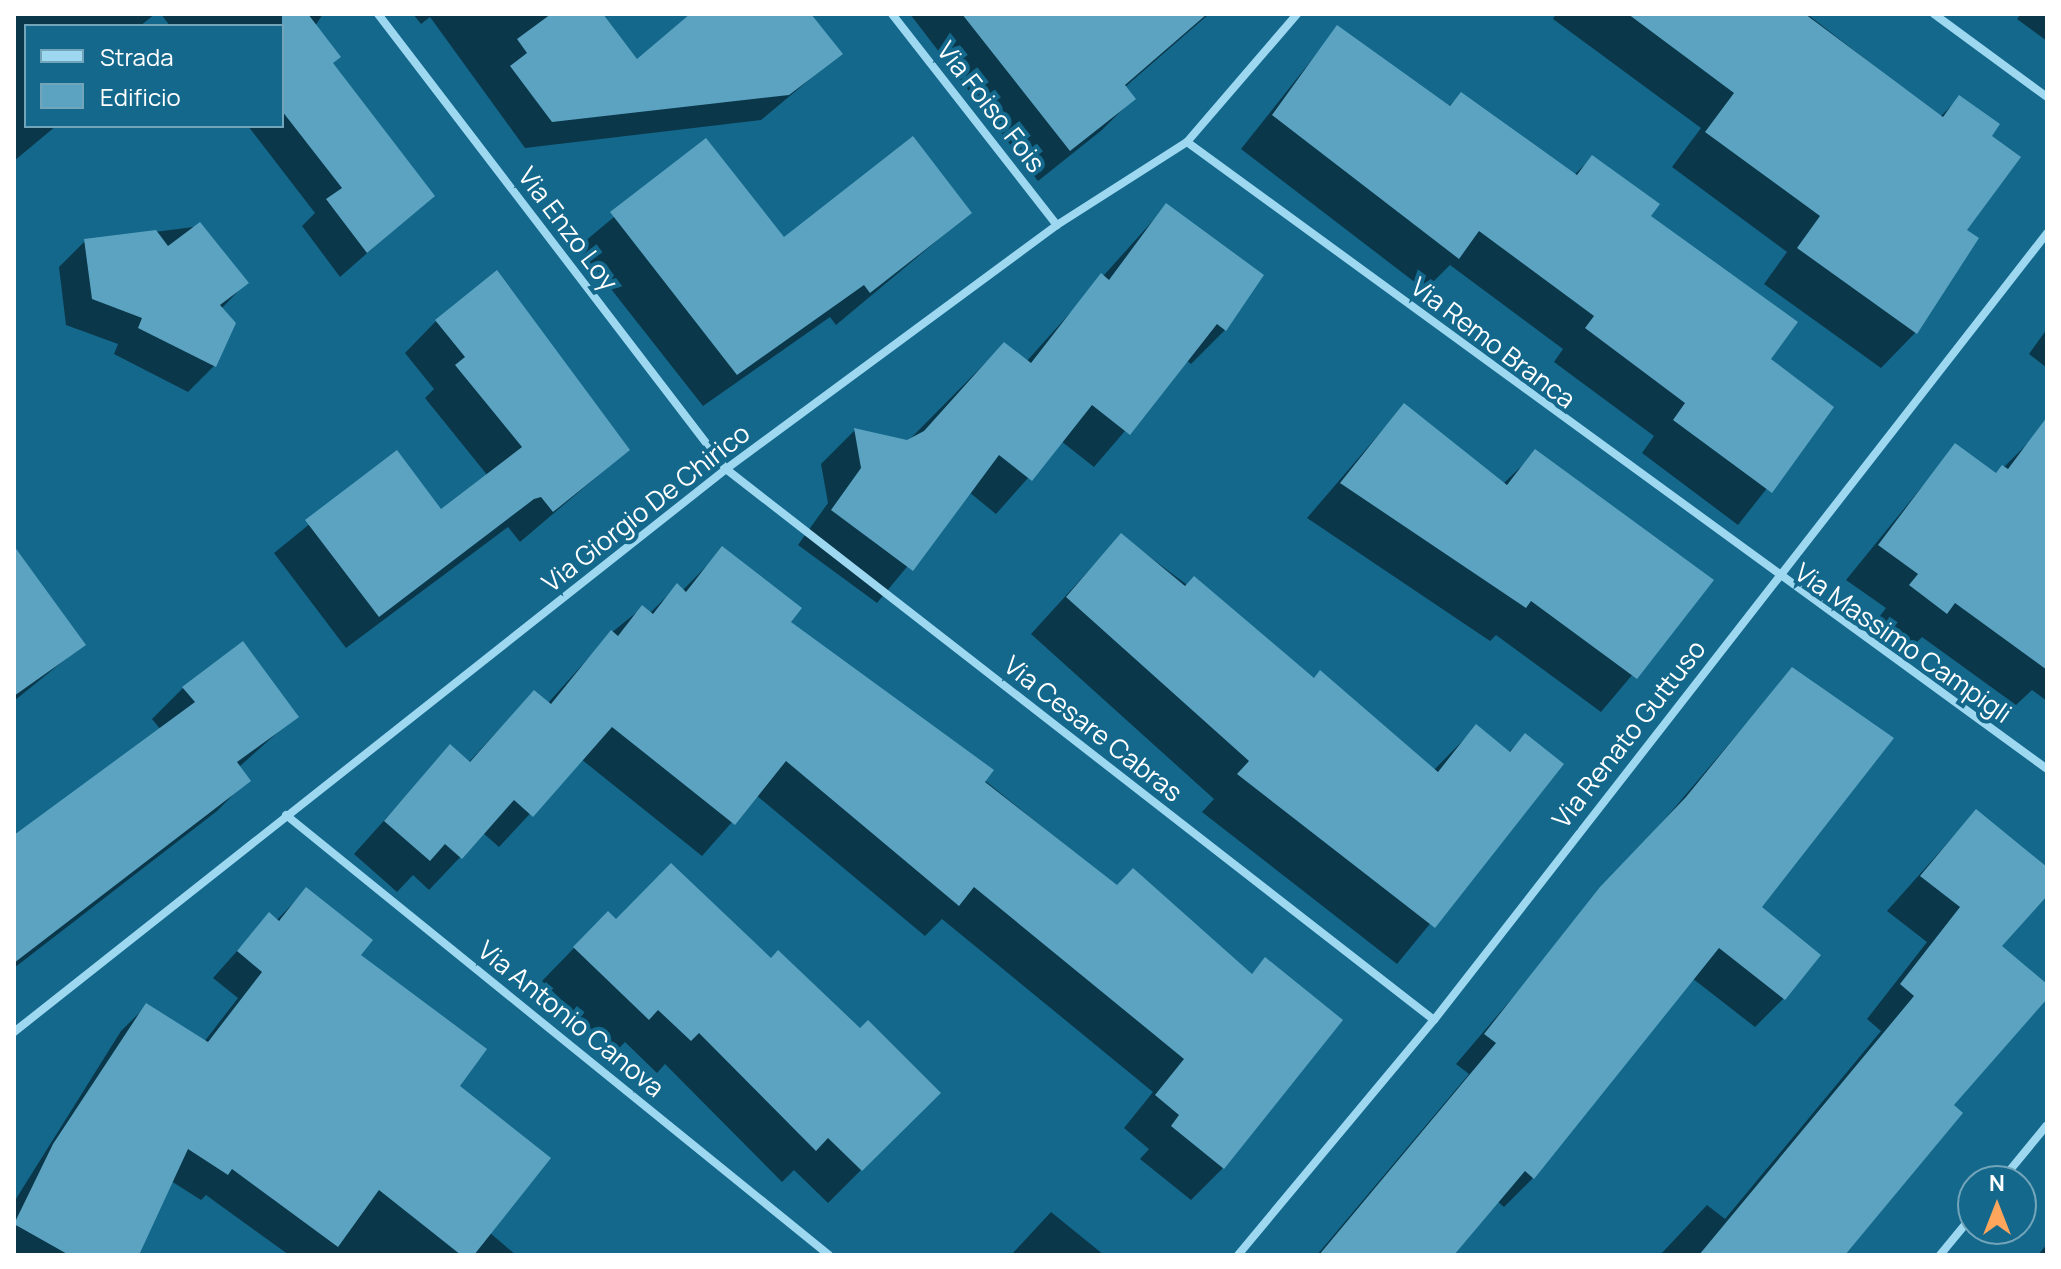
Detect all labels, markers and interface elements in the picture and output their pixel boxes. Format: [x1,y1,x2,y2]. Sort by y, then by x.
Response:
legend [24,24,284,128]
street label: Via Foiso Fois [930,36,1052,178]
text: Strada [100,40,173,73]
text: Edificio [100,80,181,113]
street label: Via Enzo Loy [512,161,624,297]
street label: Via Remo Branca [1405,271,1581,415]
street label: Via Giorgio De Chirico [536,417,756,599]
street label: Via Massimo Campigli [1789,556,2017,730]
street label: Via Renato Guttuso [1546,634,1712,834]
street label: Via Cesare Cabras [998,650,1188,808]
street label: Via Antonio Canova [472,934,670,1104]
north arrow [1957,1165,2037,1245]
text: N [1989,1168,2005,1198]

